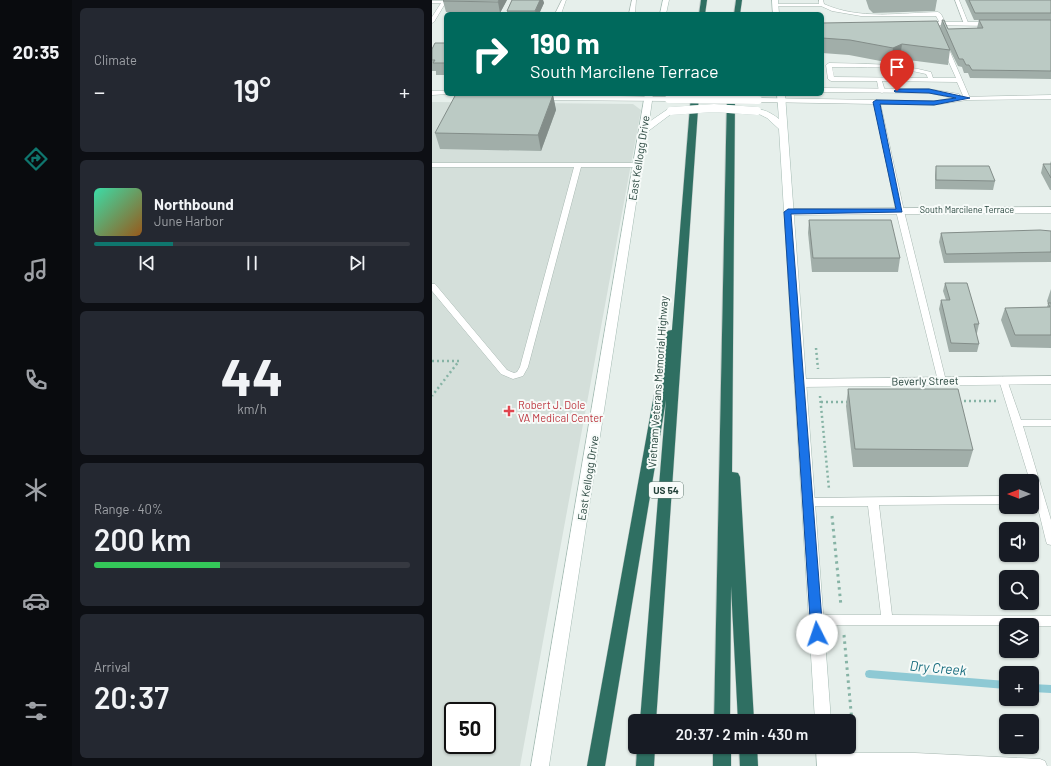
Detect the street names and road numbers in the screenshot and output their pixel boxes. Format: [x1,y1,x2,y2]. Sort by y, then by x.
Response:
street label: East Kellogg Drive [625,114,652,201]
street label: South Marcilene Terrace [920,204,1014,215]
street label: Vietnam Veterans Memorial Highway [645,296,670,468]
street label: Beverly Street [891,373,959,388]
street label: East Kellogg Drive [574,434,601,521]
road number: US 54 [649,482,683,498]

